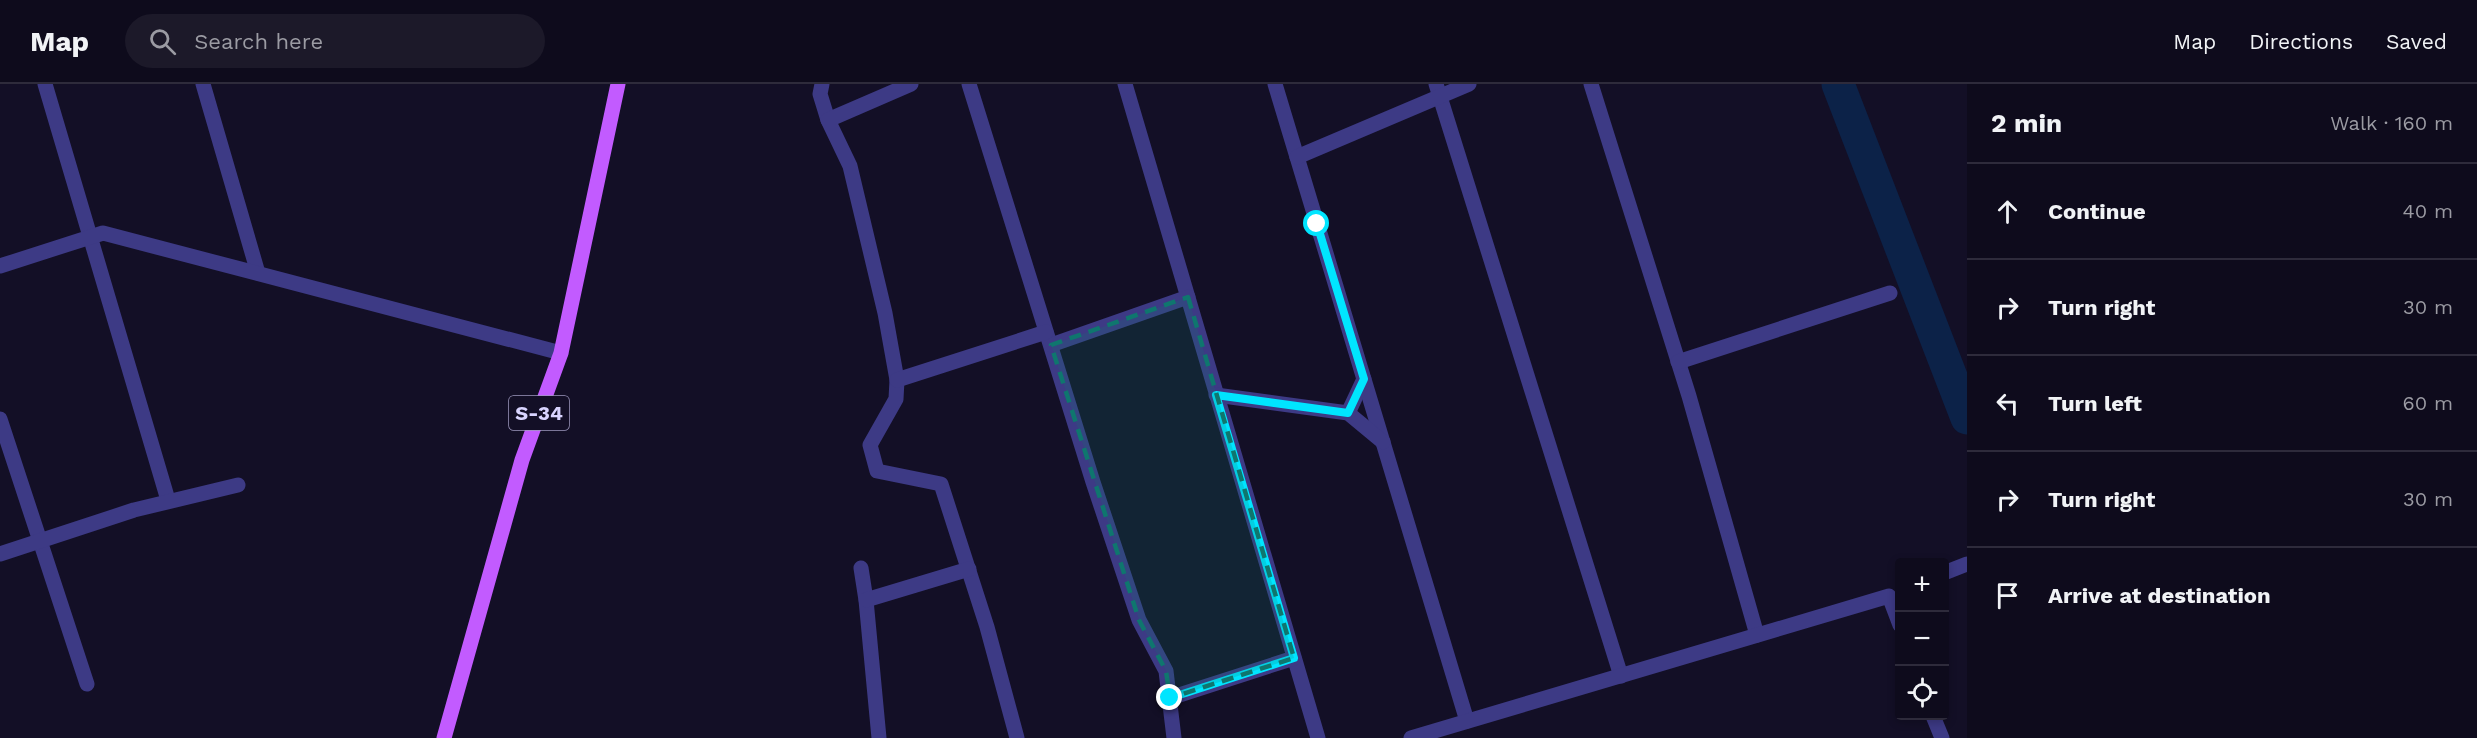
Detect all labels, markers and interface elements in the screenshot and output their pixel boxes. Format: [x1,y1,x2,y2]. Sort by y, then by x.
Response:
search box [125,14,545,68]
text: Map [30,25,89,58]
icon: search [146,25,179,58]
text: Search here [194,29,323,54]
text: Map [2173,29,2216,54]
text: Directions [2249,29,2353,54]
text: Saved [2386,29,2447,54]
text: 2 min [1991,108,2062,138]
text: Walk · 160 m [2330,111,2453,135]
icon: ahead [1991,195,2024,228]
text: Continue [2048,199,2146,224]
text: 40 m [2402,199,2453,223]
route start [1303,210,1329,236]
icon: right [1991,291,2024,324]
text: Turn right [2048,295,2155,320]
text: 30 m [2403,295,2453,319]
icon: left [1991,387,2024,420]
text: Turn left [2048,391,2142,416]
text: 60 m [2403,391,2453,415]
road number: S-34 [509,396,569,430]
icon: right [1991,483,2024,516]
text: Turn right [2048,487,2155,512]
text: 30 m [2403,487,2453,511]
map controls [1895,558,1949,720]
button: + [1895,558,1949,612]
icon: arrive [1991,579,2024,612]
text: Arrive at destination [2048,583,2271,608]
button: − [1895,612,1949,666]
button: locate [1895,666,1949,720]
route end [1156,684,1182,710]

